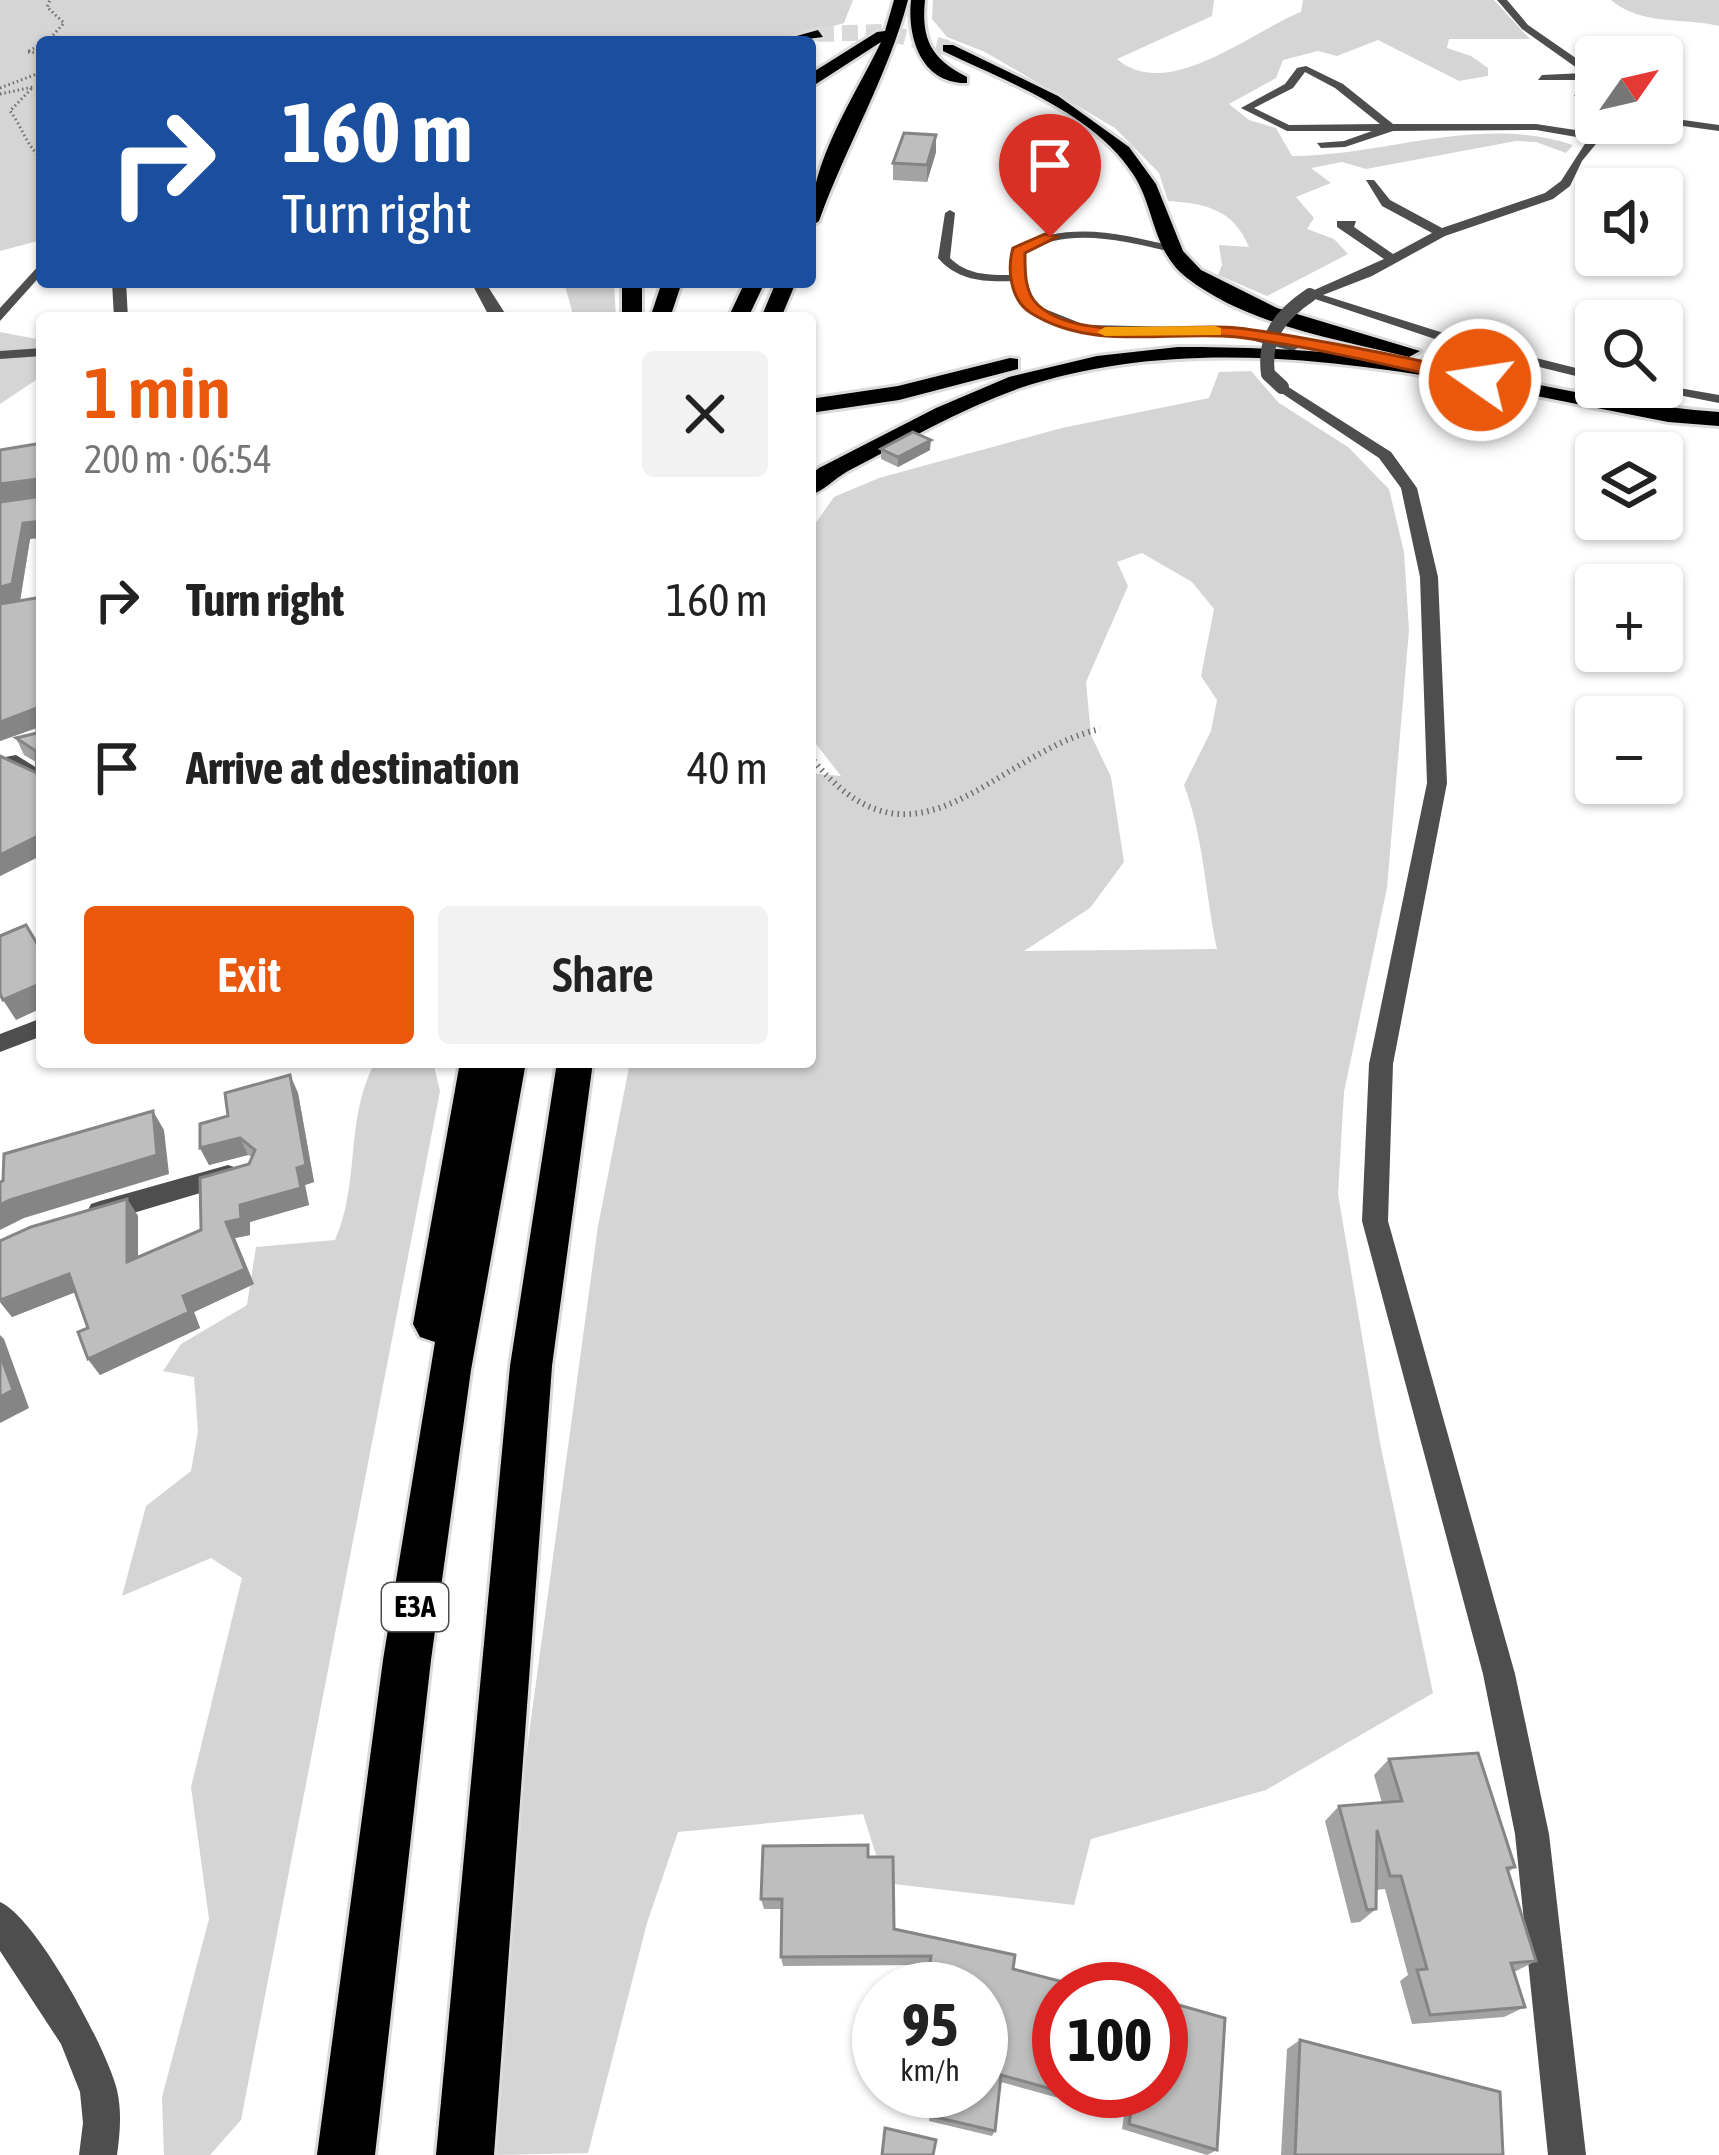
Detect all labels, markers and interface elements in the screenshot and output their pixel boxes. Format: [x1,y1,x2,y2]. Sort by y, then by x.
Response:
north arrow [1575,36,1683,144]
map controls [1575,36,1683,804]
icon: right [84,84,240,240]
text: 160 m [282,84,472,180]
pin [999,114,1101,237]
icon: arrive [1017,132,1083,198]
button: sound [1575,168,1683,276]
text: Turn right [282,183,472,244]
button: search [1575,300,1683,408]
position arrow [1417,317,1543,443]
text: 1 min [84,351,231,433]
button: close [642,351,768,477]
button: layers [1575,432,1683,540]
text: 200 m · 06:54 [84,437,272,481]
button: + [1575,564,1683,672]
icon: right [84,567,150,633]
text: Turn right [186,574,344,626]
text: 160 m [666,574,768,626]
button: − [1575,696,1683,804]
icon: arrive [84,735,150,801]
text: Arrive at destination [186,742,520,794]
text: 40 m [687,742,768,794]
button: Exit [84,906,414,1044]
button: Share [438,906,768,1044]
road number: E3A [382,1583,448,1631]
speed limit sign: 100 [1032,1962,1188,2118]
text: 95 [902,1990,958,2059]
text: km/h [900,2053,960,2087]

